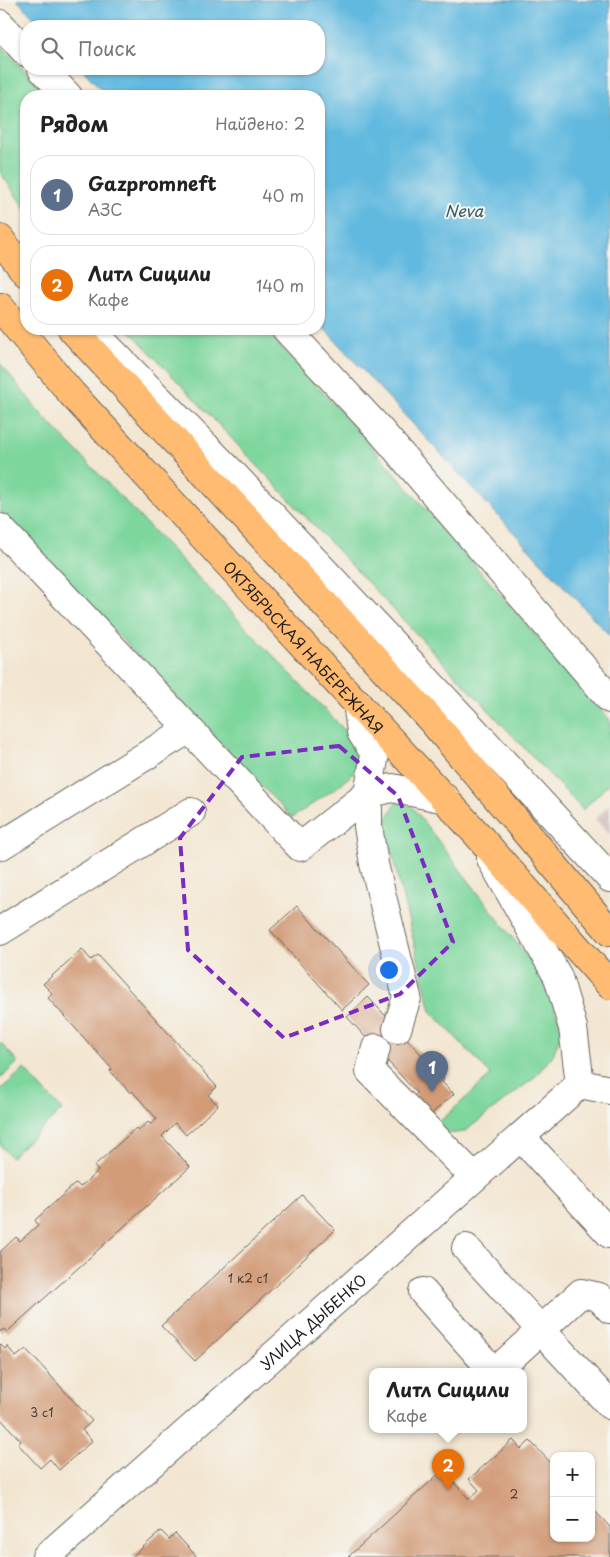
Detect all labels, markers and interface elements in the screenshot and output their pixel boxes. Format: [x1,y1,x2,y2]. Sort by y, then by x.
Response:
search box [20,20,325,75]
icon: search [38,34,66,62]
text: Поиск [78,34,136,62]
text: Рядом [40,107,108,139]
text: Найдено: 2 [215,111,305,135]
text: Gazpromneft [88,169,217,197]
text: 1 [53,183,61,207]
text: 40 m [262,183,304,207]
text: АЗС [88,197,123,221]
water label: Neva [445,198,484,222]
text: Литл Сицили [88,259,211,287]
text: 2 [51,273,63,297]
text: 140 m [256,273,304,297]
text: Кафе [88,287,129,311]
street label: ОКТЯБРЬСКАЯ НАБЕРЕЖНАЯ [219,555,390,738]
your location [376,957,402,983]
pin: 1 [416,1051,448,1092]
street label: УЛИЦА ДЫБЕНКО [254,1267,371,1374]
house number: 1 к2 с1 [228,1269,268,1287]
popup [369,1368,527,1433]
text: Литл Сицили [386,1375,510,1403]
house number: 3 с1 [30,1403,54,1421]
text: Кафе [386,1403,427,1427]
pin: 2 [432,1449,464,1490]
map controls [550,1452,595,1542]
button: + [550,1452,595,1497]
house number: 2 [510,1485,518,1503]
button: − [550,1497,595,1542]

